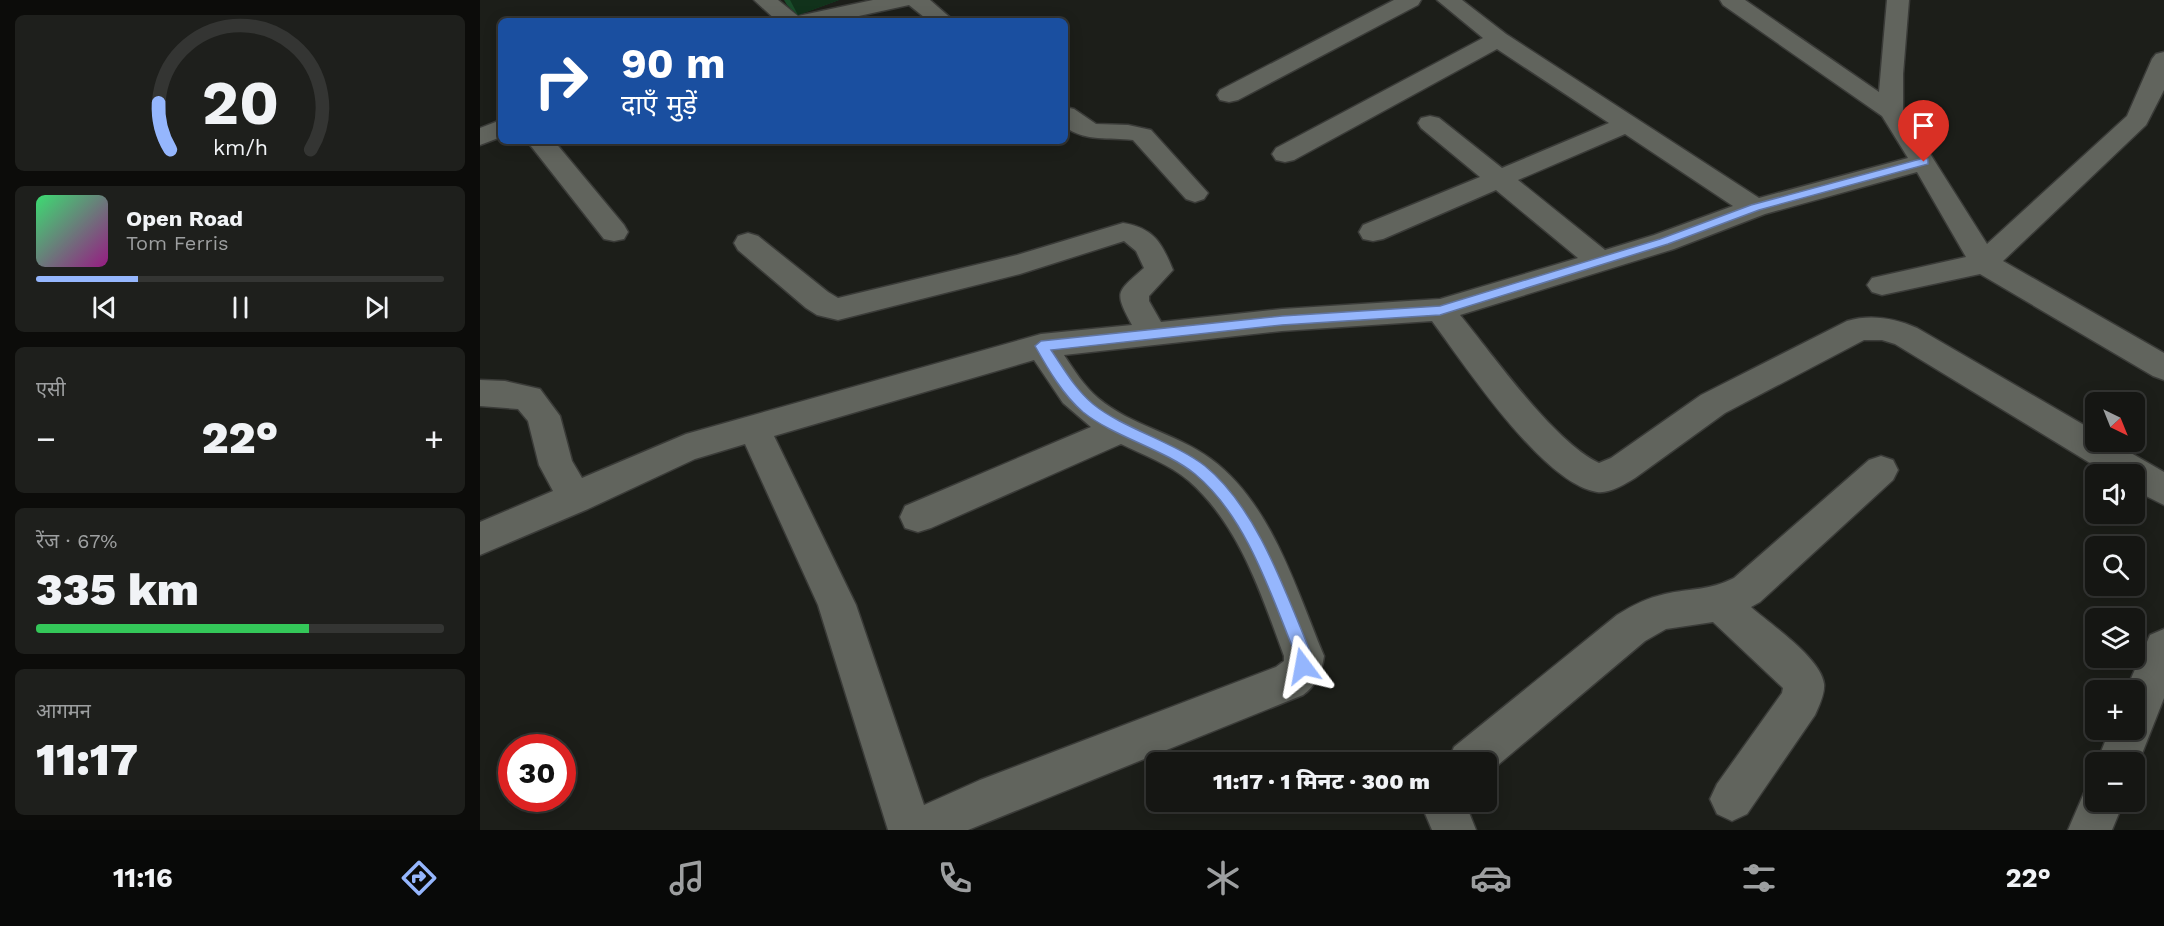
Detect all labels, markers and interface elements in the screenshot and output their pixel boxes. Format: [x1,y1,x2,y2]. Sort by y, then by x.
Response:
text: 90 m [621,39,725,88]
icon: right [522,42,600,120]
text: 20 [201,66,279,139]
text: दाएँ मुड़ें [621,89,697,121]
pin [1898,100,1949,162]
icon: arrive [1907,109,1940,142]
text: km/h [212,135,268,160]
text: Open Road [126,206,243,231]
text: Tom Ferris [126,231,229,255]
icon: previous [88,291,121,324]
icon: pause [224,291,257,324]
icon: next [360,291,393,324]
text: एसी [36,377,66,401]
north arrow [2085,392,2145,452]
map controls [2085,392,2145,812]
text: 22° [202,411,278,464]
text: − [36,419,56,458]
text: + [424,419,444,458]
button: sound [2085,464,2145,524]
text: रेंज · 67% [36,529,117,553]
button: search [2085,536,2145,596]
text: 335 km [36,563,199,616]
button: layers [2085,608,2145,668]
position arrow [1271,634,1335,698]
button: + [2085,680,2145,740]
text: आगमन [36,699,91,723]
text: 11:17 [36,733,138,786]
speed limit sign: 30 [498,734,576,812]
button: − [2085,752,2145,812]
text: 11:17 · 1 मिनट · 300 m [1213,769,1430,794]
icon: directions [398,857,440,899]
icon: music [666,857,708,899]
icon: phone [934,857,976,899]
icon: climate [1202,857,1244,899]
icon: car [1470,857,1512,899]
icon: filters [1738,857,1780,899]
text: 11:16 [113,862,173,894]
text: 22° [2005,862,2051,894]

